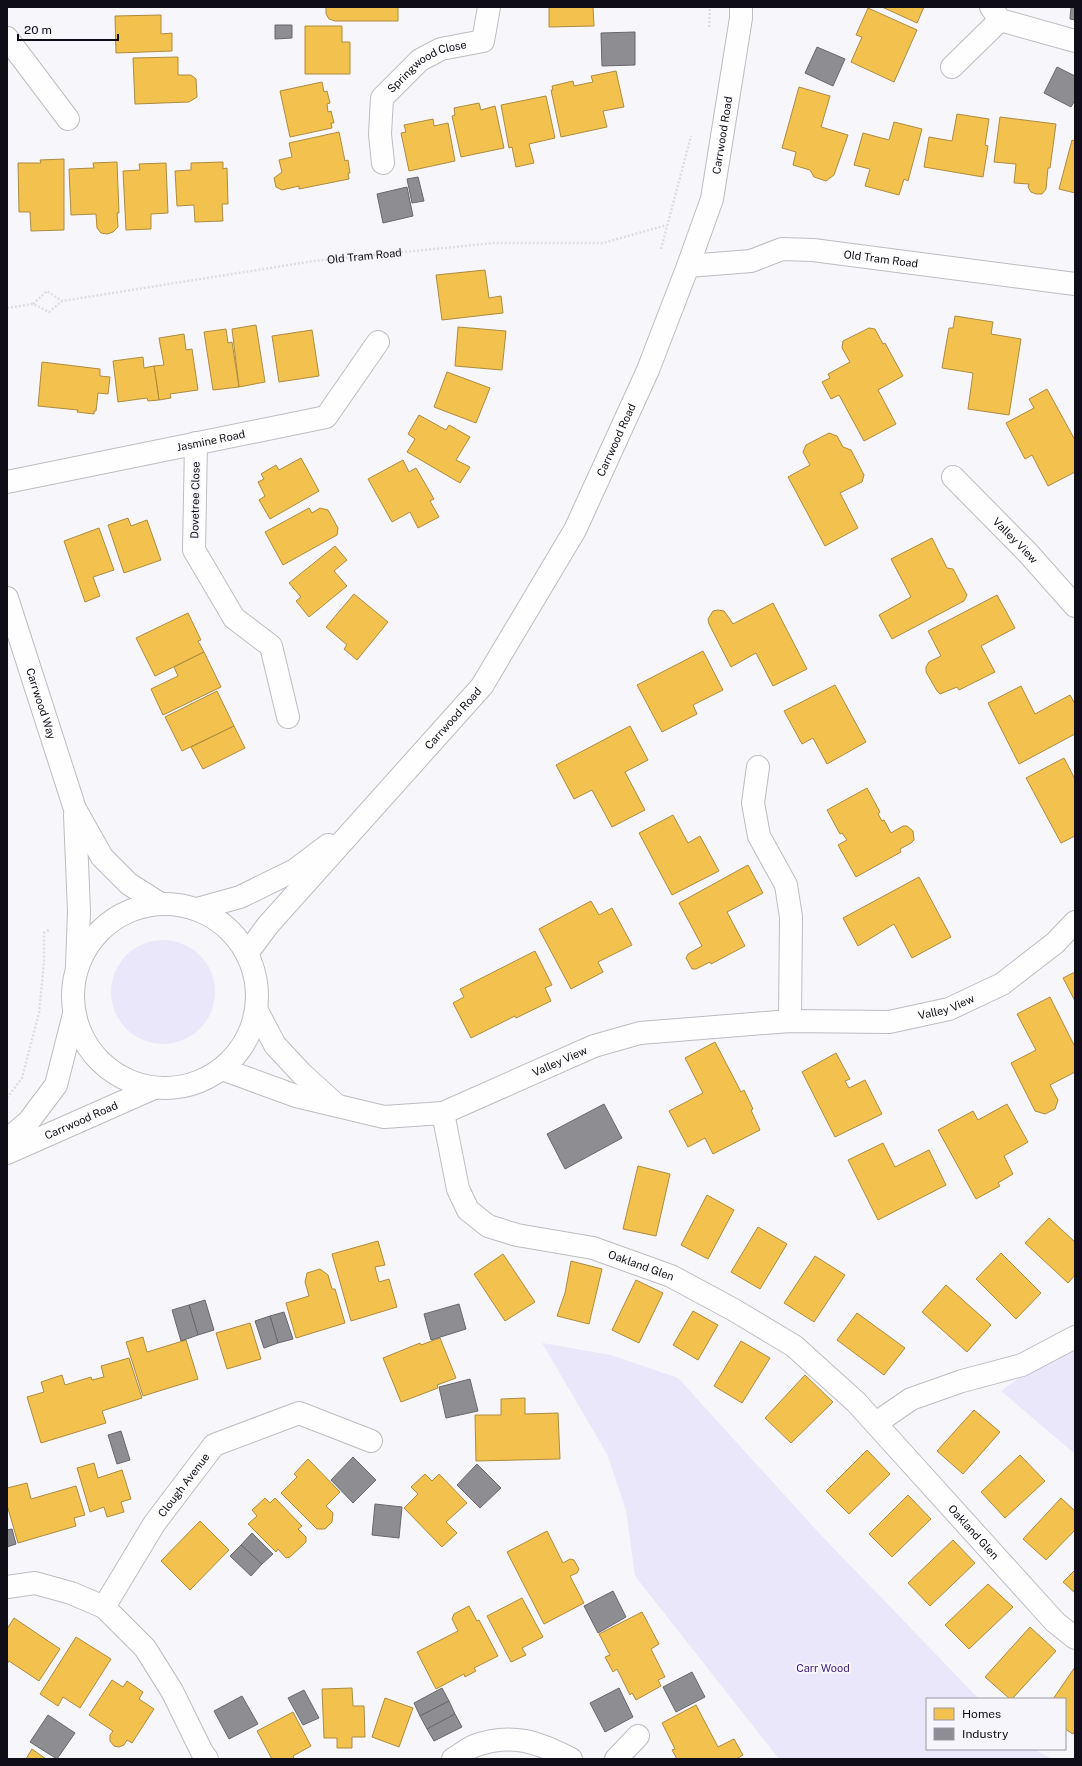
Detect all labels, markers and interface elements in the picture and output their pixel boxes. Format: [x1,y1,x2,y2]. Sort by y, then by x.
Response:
scale bar [18,16,118,42]
text: 20 m [24,23,52,37]
street label: Springwood Close [385,38,468,95]
street label: Carrwood Road [710,96,734,175]
street label: Old Tram Road [326,246,402,266]
street label: Old Tram Road [843,248,919,270]
street label: Carrwood Road [594,402,638,478]
street label: Jasmine Road [176,428,246,453]
street label: Dovetree Close [188,461,202,539]
street label: Valley View [991,515,1040,566]
street label: Carrwood Way [24,667,58,741]
street label: Carrwood Road [422,685,484,752]
street label: Valley View [917,992,976,1022]
street label: Valley View [530,1044,589,1079]
street label: Carrwood Road [43,1099,119,1142]
street label: Oakland Glen [607,1248,676,1283]
street label: Clough Avenue [156,1451,212,1519]
street label: Oakland Glen [946,1502,1001,1562]
park label: Carr Wood [796,1662,850,1674]
legend [926,1698,1066,1750]
text: Homes [962,1707,1001,1721]
text: Industry [962,1727,1009,1741]

